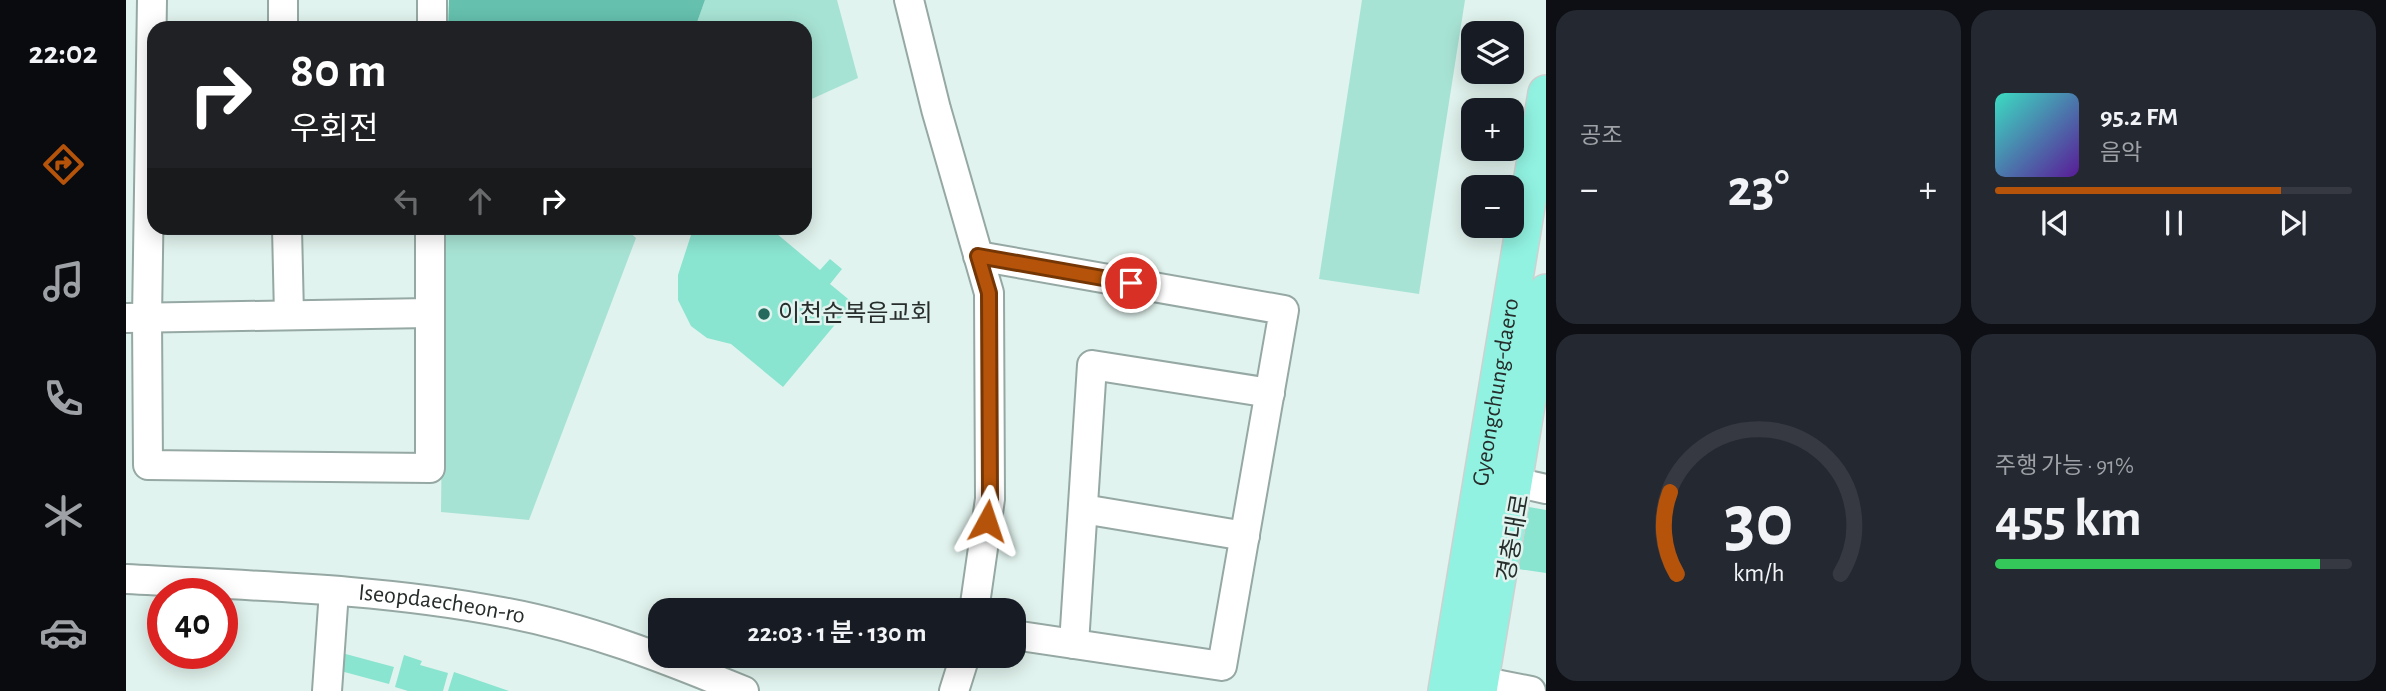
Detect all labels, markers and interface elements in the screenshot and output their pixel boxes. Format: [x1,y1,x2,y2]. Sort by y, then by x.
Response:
map controls [1461,21,1524,238]
button: layers [1461,21,1524,84]
text: 22:02 [28,37,98,69]
text: 80 m [290,47,387,96]
icon: right [175,49,266,140]
button: + [1461,98,1524,161]
text: 95.2 FM [2100,104,2178,130]
text: 우회전 [290,113,378,145]
text: 공조 [1580,125,1622,148]
icon: directions [39,140,88,189]
text: 음악 [2100,142,2142,165]
text: 23° [1727,163,1790,215]
text: − [1580,171,1598,209]
text: + [1919,171,1937,209]
button: − [1461,175,1524,238]
icon: left [388,182,426,220]
icon: ahead [461,182,499,220]
icon: right [534,182,572,220]
icon: previous [2036,204,2074,242]
icon: pause [2155,204,2193,242]
icon: next [2274,204,2312,242]
pin [1101,253,1161,313]
icon: music [39,257,88,306]
icon: arrive [1112,264,1150,302]
street label: Gyeongchung-daero [1468,297,1523,488]
place label: 이천순복음교회 [778,301,933,326]
marker: 이천순복음교회 [756,306,772,322]
icon: phone [39,374,88,423]
text: 주행 가능 · 91% [1995,455,2134,478]
position arrow [950,484,1024,558]
text: 30 [1724,486,1793,559]
icon: climate [39,491,88,540]
street label: 경충대로 [1494,492,1533,584]
text: 455 km [1995,493,2142,545]
text: km/h [1733,560,1784,585]
speed limit sign: 40 [147,578,238,669]
street label: Iseopdaecheon-ro [357,581,527,628]
icon: car [39,608,88,657]
text: 22:03 · 1 분 · 130 m [747,620,927,646]

